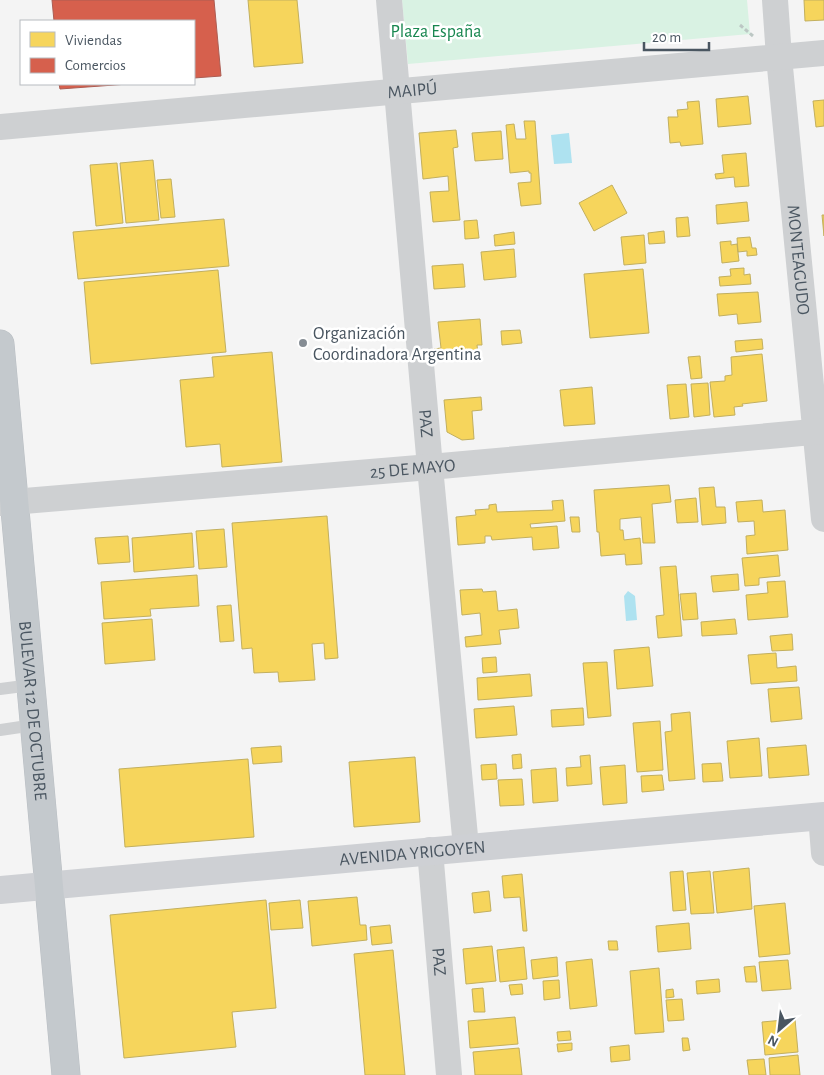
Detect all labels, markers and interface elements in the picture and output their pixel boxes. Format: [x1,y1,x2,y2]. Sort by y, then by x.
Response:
legend [20,20,195,85]
scale bar [644,20,709,52]
park label: Plaza España [390,23,482,41]
text: 20 m [652,30,681,45]
text: Viviendas [65,33,122,48]
text: Comercios [65,58,126,73]
street label: MAIPÚ [387,77,438,102]
street label: MONTEAGUDO [783,204,812,316]
place label: Organización Coordinadora Argentina [313,325,482,364]
marker: Organización Coordinadora Argentina [297,337,309,349]
street label: PAZ [415,409,435,438]
street label: 25 DE MAYO [369,457,456,482]
street label: BULEVAR 12 DE OCTUBRE [15,620,49,801]
street label: AVENIDA YRIGOYEN [338,838,486,870]
street label: PAZ [428,947,449,977]
north arrow [754,1005,804,1055]
text: N [766,1032,781,1049]

